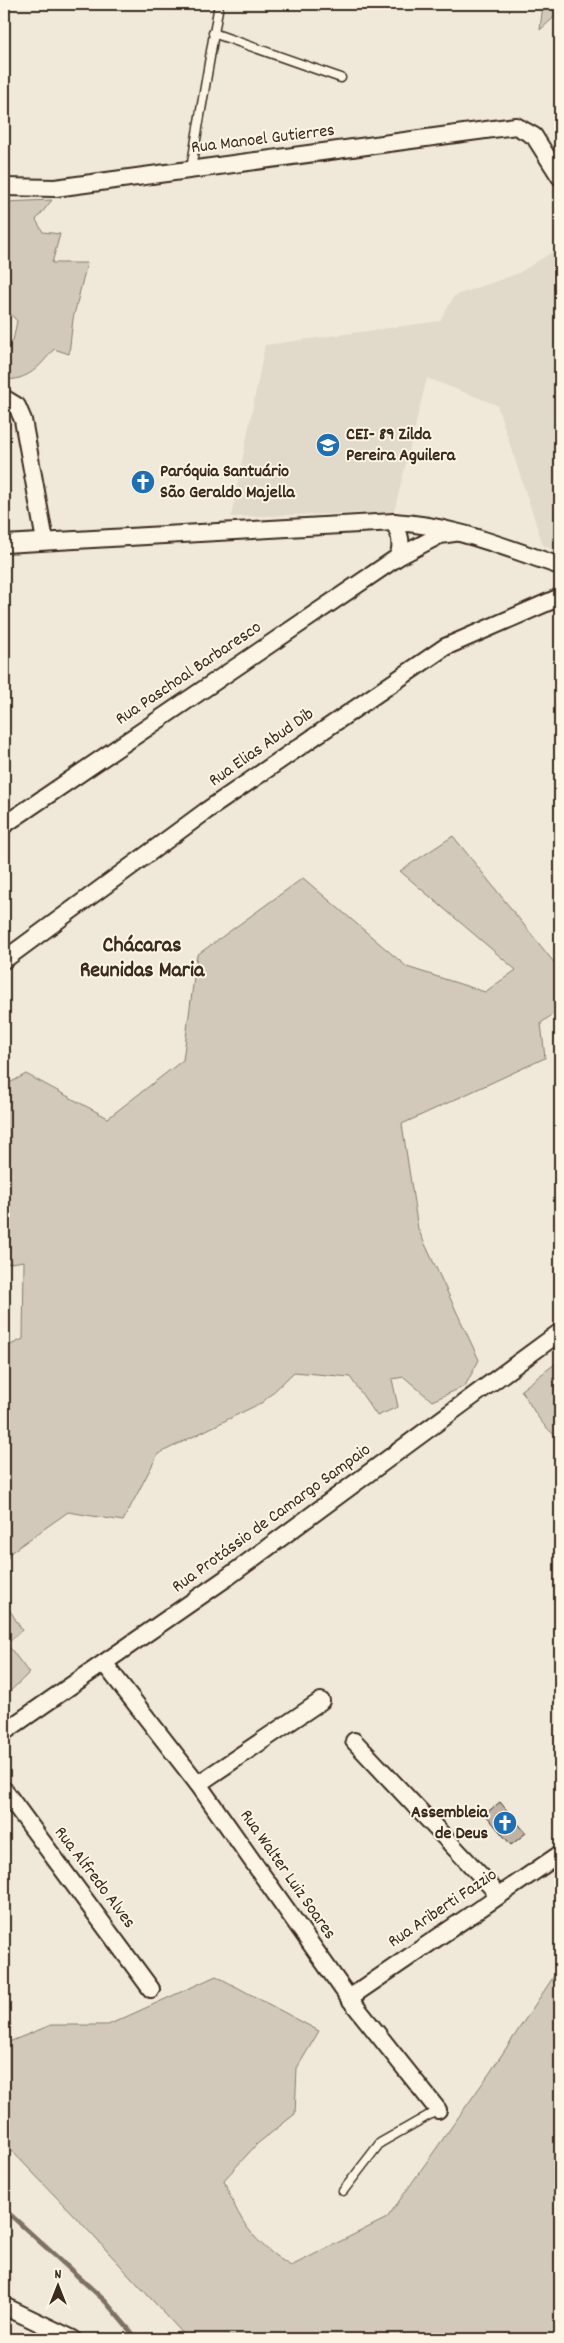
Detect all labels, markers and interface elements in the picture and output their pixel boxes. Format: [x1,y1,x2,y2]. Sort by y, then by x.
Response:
street label: Rua Manoel Gutierres [190,119,336,161]
place label: CEI- 89 Zilda Pereira Aguilera [346,423,456,469]
school or university icon: CEI- 89 Zilda Pereira Aguilera [315,432,341,458]
place label: Paróquia Santuário São Geraldo Majella [160,460,295,506]
church icon: Paróquia Santuário São Geraldo Majella [130,469,156,495]
street label: Rua Paschoal Barbaresco [111,616,267,732]
street label: Rua Elias Abud Dib [204,702,320,794]
district label: Chácaras Reunidas Maria [80,931,205,987]
street label: Rua Protássio de Camargo Sampaio [167,1438,377,1600]
place label: Assembleia de Deus [411,1801,489,1847]
street label: Rua Walter Luiz Soares [233,1805,341,1945]
church icon: Assembleia de Deus [492,1810,518,1836]
street label: Rua Alfredo Alves [47,1822,141,1934]
street label: Rua Ariberti Fazzio [383,1863,503,1955]
north arrow [32,2260,82,2310]
text: N [55,2265,62,2285]

